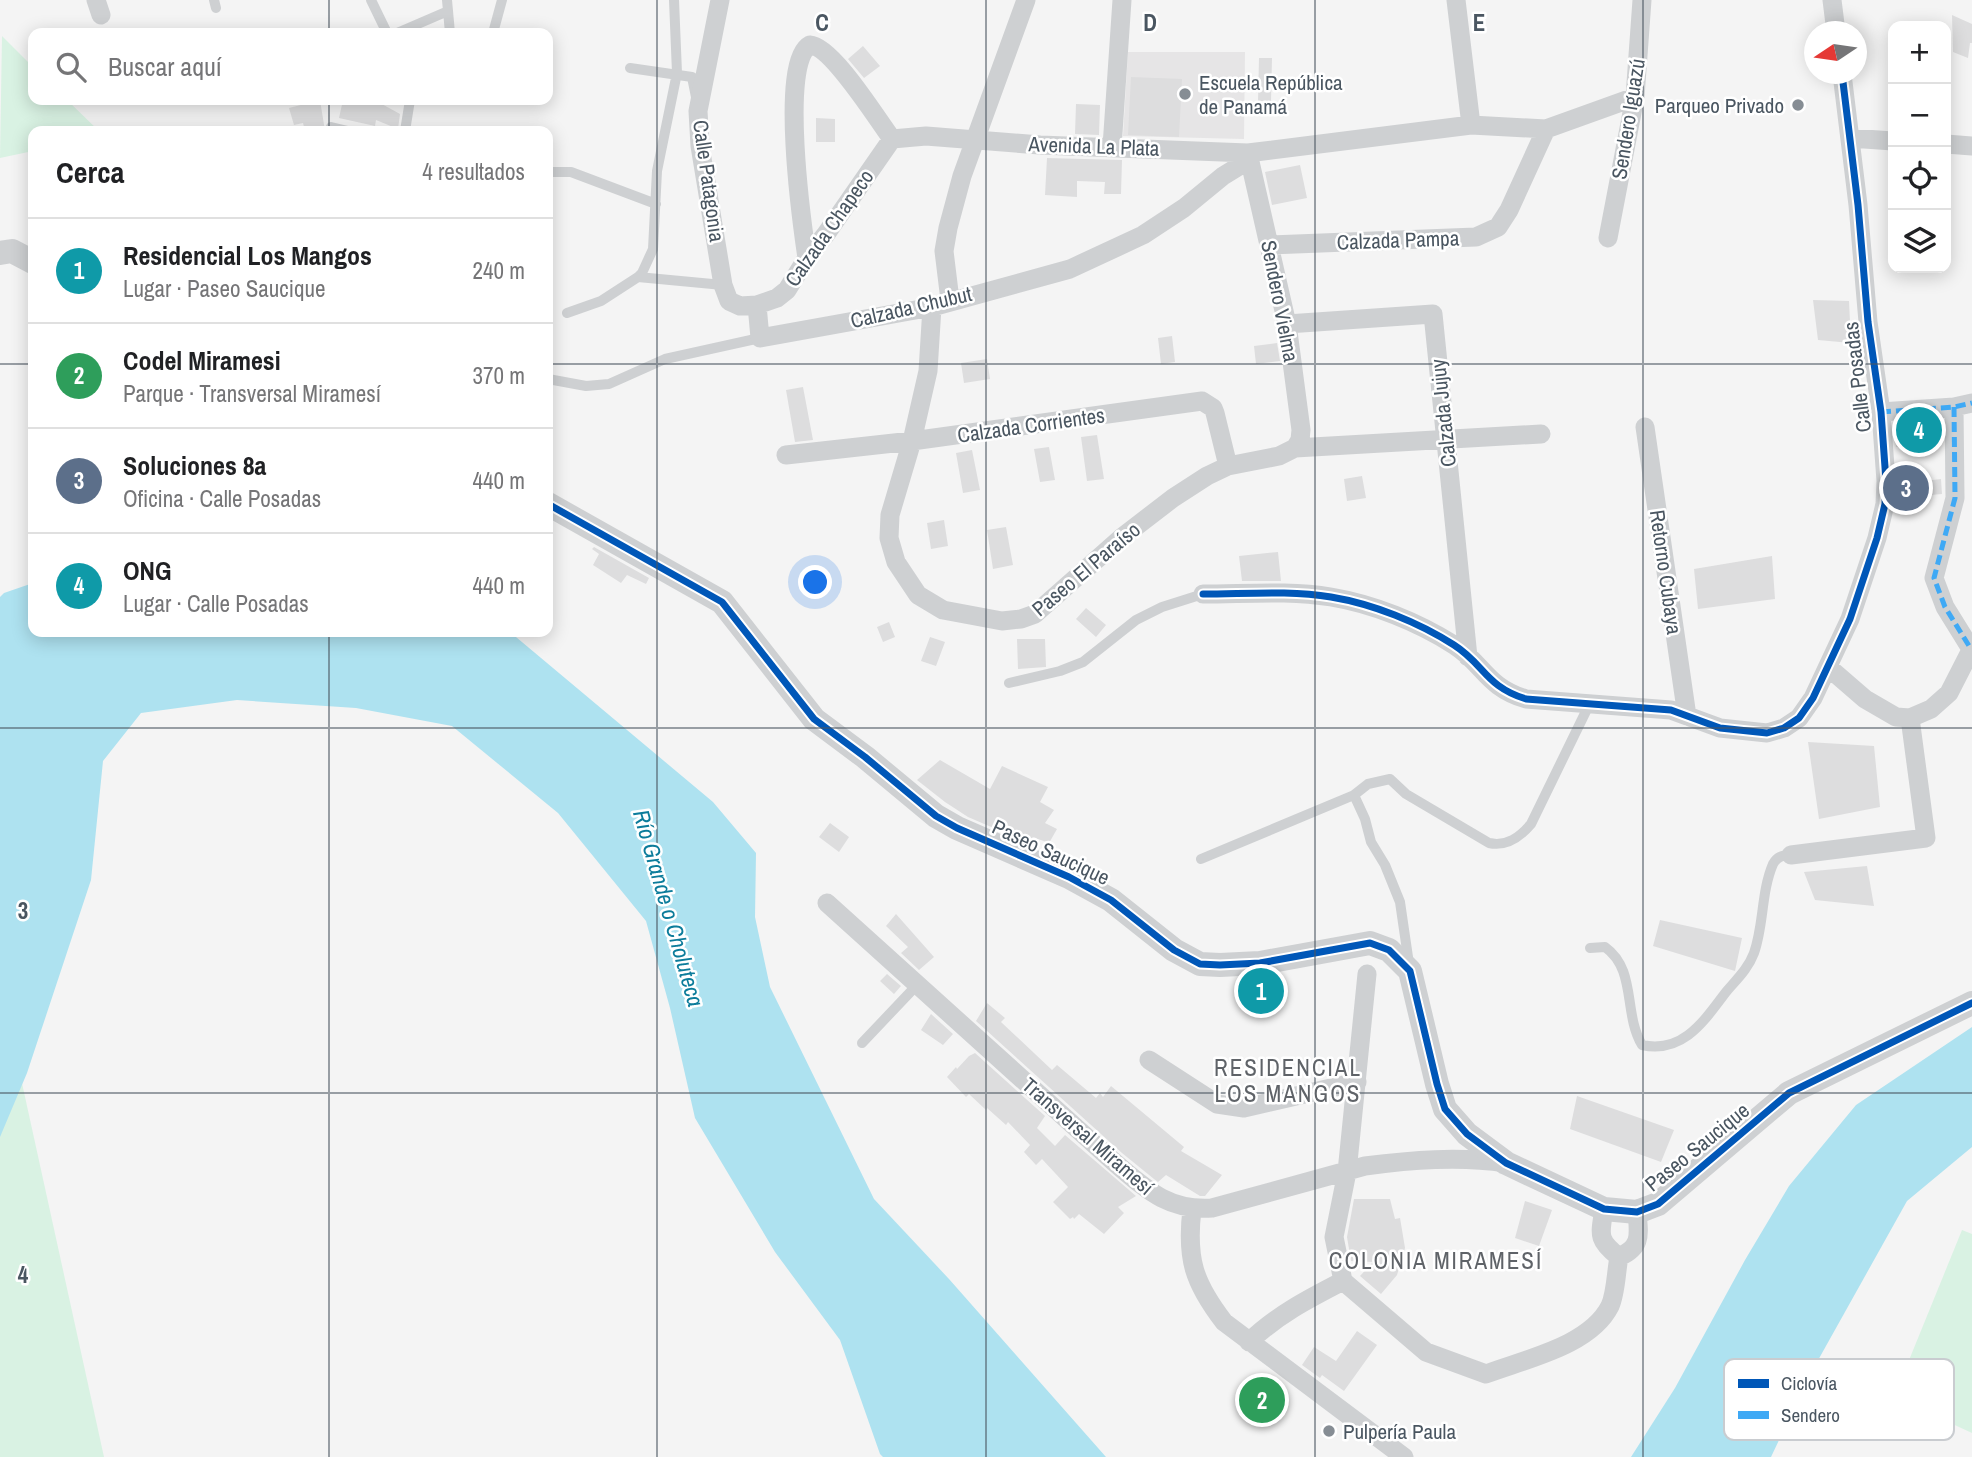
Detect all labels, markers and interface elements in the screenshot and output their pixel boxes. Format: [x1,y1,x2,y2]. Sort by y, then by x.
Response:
text: C [815,7,829,38]
text: D [1143,7,1157,38]
text: E [1473,7,1485,38]
north arrow [1804,21,1867,84]
map controls [1888,21,1951,273]
button: + [1888,21,1951,84]
search box [28,28,553,105]
icon: search [52,48,90,86]
text: Buscar aquí [108,49,222,84]
street label: Sendero Iguazú [1604,57,1652,181]
place label: Escuela República de Panamá [1199,68,1343,121]
button: − [1888,84,1951,147]
marker: Escuela República de Panamá [1177,86,1193,102]
place label: Parqueo Privado [1655,91,1784,120]
marker: Parqueo Privado [1790,97,1806,113]
street label: Calle Patagonia [686,118,732,244]
street label: Avenida La Plata [1027,129,1160,163]
button: locate [1888,147,1951,210]
text: Cerca [56,152,124,192]
text: 4 resultados [422,156,525,187]
street label: Calzada Chapeco [778,164,880,292]
button: layers [1888,210,1951,273]
street label: Calzada Pampa [1336,223,1460,257]
text: Residencial Los Mangos [123,238,372,273]
street label: Sendero Vielma [1254,238,1306,365]
text: 1 [74,255,84,286]
text: 240 m [473,255,525,286]
text: Lugar · Paseo Saucique [123,273,325,304]
street label: Calzada Chubut [848,279,975,335]
street label: Calle Posadas [1836,320,1878,434]
text: Codel Miramesi [123,343,281,378]
street label: Calzada Jujuy [1423,357,1463,468]
text: 2 [74,360,84,391]
text: 370 m [473,360,525,391]
text: Parque · Transversal Miramesí [123,378,381,409]
street label: Calzada Corrientes [956,400,1106,450]
pin: 4 [1896,404,1942,456]
text: Soluciones 8a [123,448,266,483]
pin: 3 [1883,462,1929,514]
text: 3 [74,465,84,496]
text: 440 m [473,465,525,496]
text: Oficina · Calle Posadas [123,483,321,514]
street label: Retorno Cubaya [1643,508,1689,637]
street label: Paseo El Paraíso [1026,515,1146,623]
text: ONG [123,553,172,588]
your location [798,565,832,599]
text: 4 [74,570,84,601]
text: 440 m [473,570,525,601]
text: Lugar · Calle Posadas [123,588,309,619]
water label: Río Grande o Choluteca [626,806,712,1010]
street label: Paseo Saucique [988,812,1114,892]
text: 3 [18,895,28,926]
pin: 1 [1238,965,1284,1017]
district label: RESIDENCIAL LOS MANGOS [1214,1052,1362,1109]
street label: Transversal Miramesí [1016,1071,1160,1201]
street label: Paseo Saucique [1639,1096,1755,1198]
district label: COLONIA MIRAMESÍ [1329,1245,1543,1276]
text: 4 [18,1259,29,1290]
legend [1724,1359,1954,1440]
text: Ciclovía [1781,1370,1838,1396]
pin: 2 [1239,1374,1285,1426]
text: Sendero [1781,1402,1840,1428]
place label: Pulpería Paula [1343,1417,1456,1446]
marker: Pulpería Paula [1321,1423,1337,1439]

